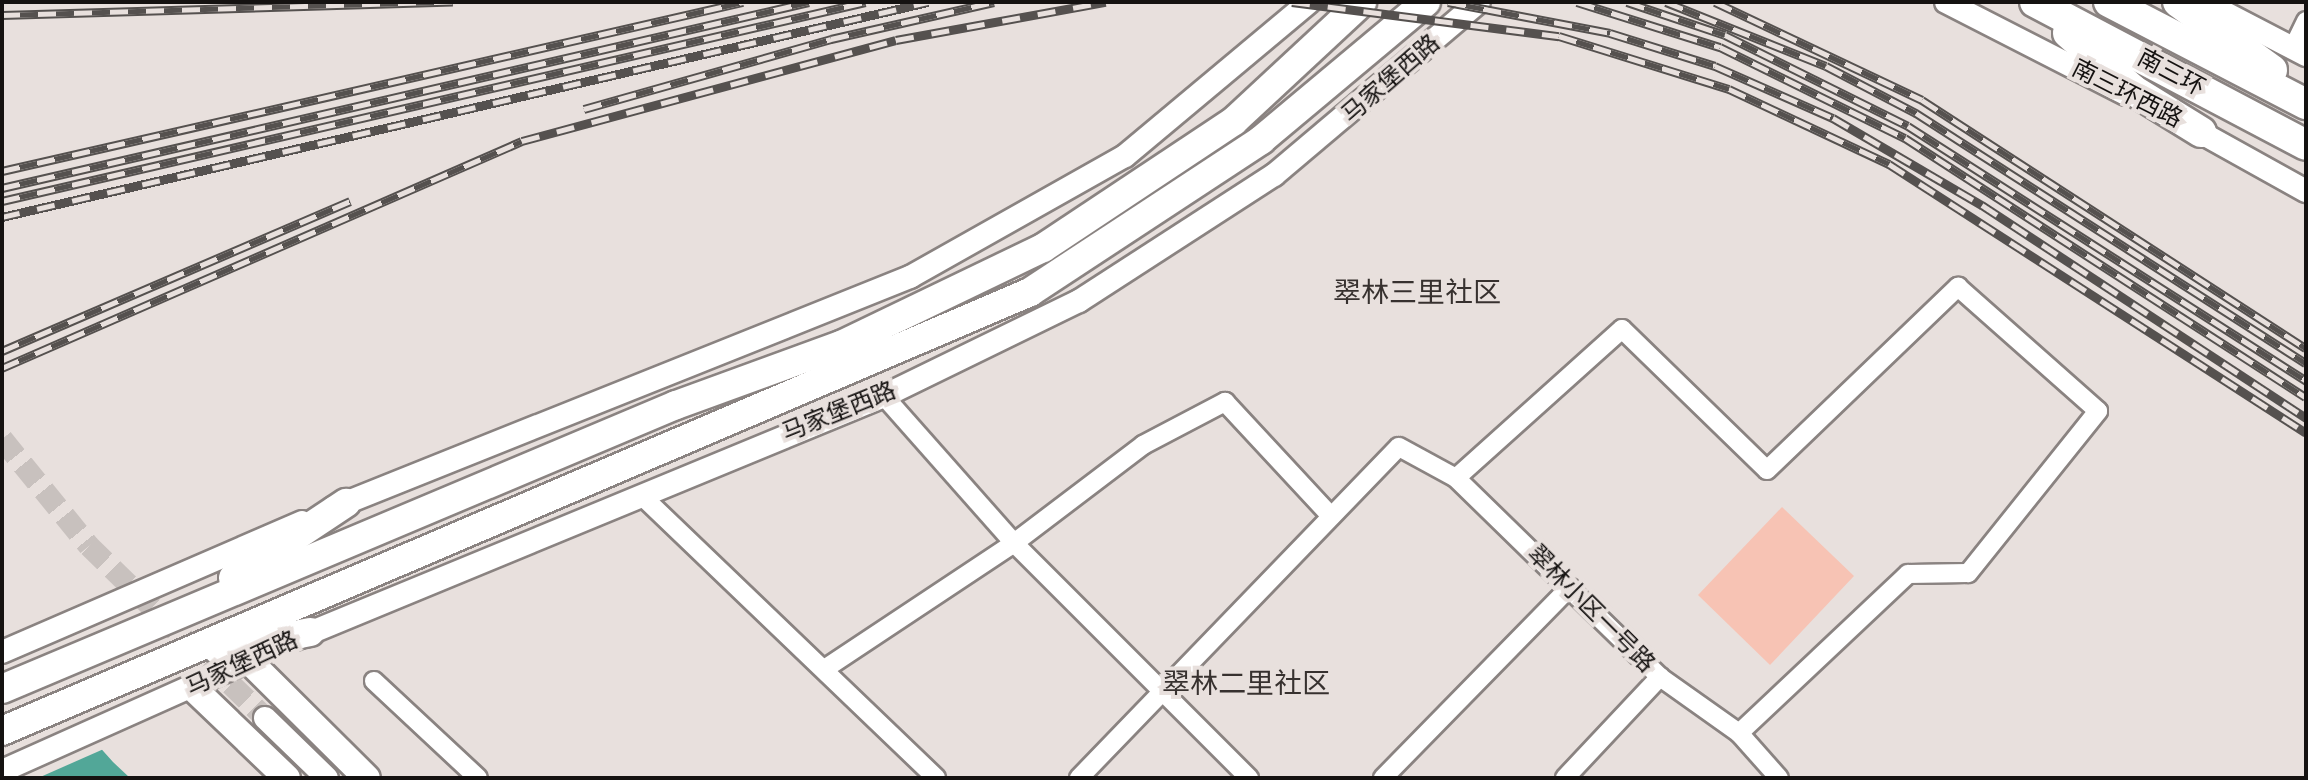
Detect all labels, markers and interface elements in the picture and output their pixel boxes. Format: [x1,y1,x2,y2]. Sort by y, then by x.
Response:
street label: 马家堡西路 [1336,29,1446,129]
street label: 南三环 [2132,43,2210,103]
street label: 南三环西路 [2067,54,2187,134]
district label: 翠林三里社区 [1333,277,1501,311]
street label: 马家堡西路 [778,376,900,448]
street label: 翠林小区一号路 [1521,539,1661,679]
street label: 马家堡西路 [182,626,302,702]
district label: 翠林二里社区 [1162,668,1330,702]

